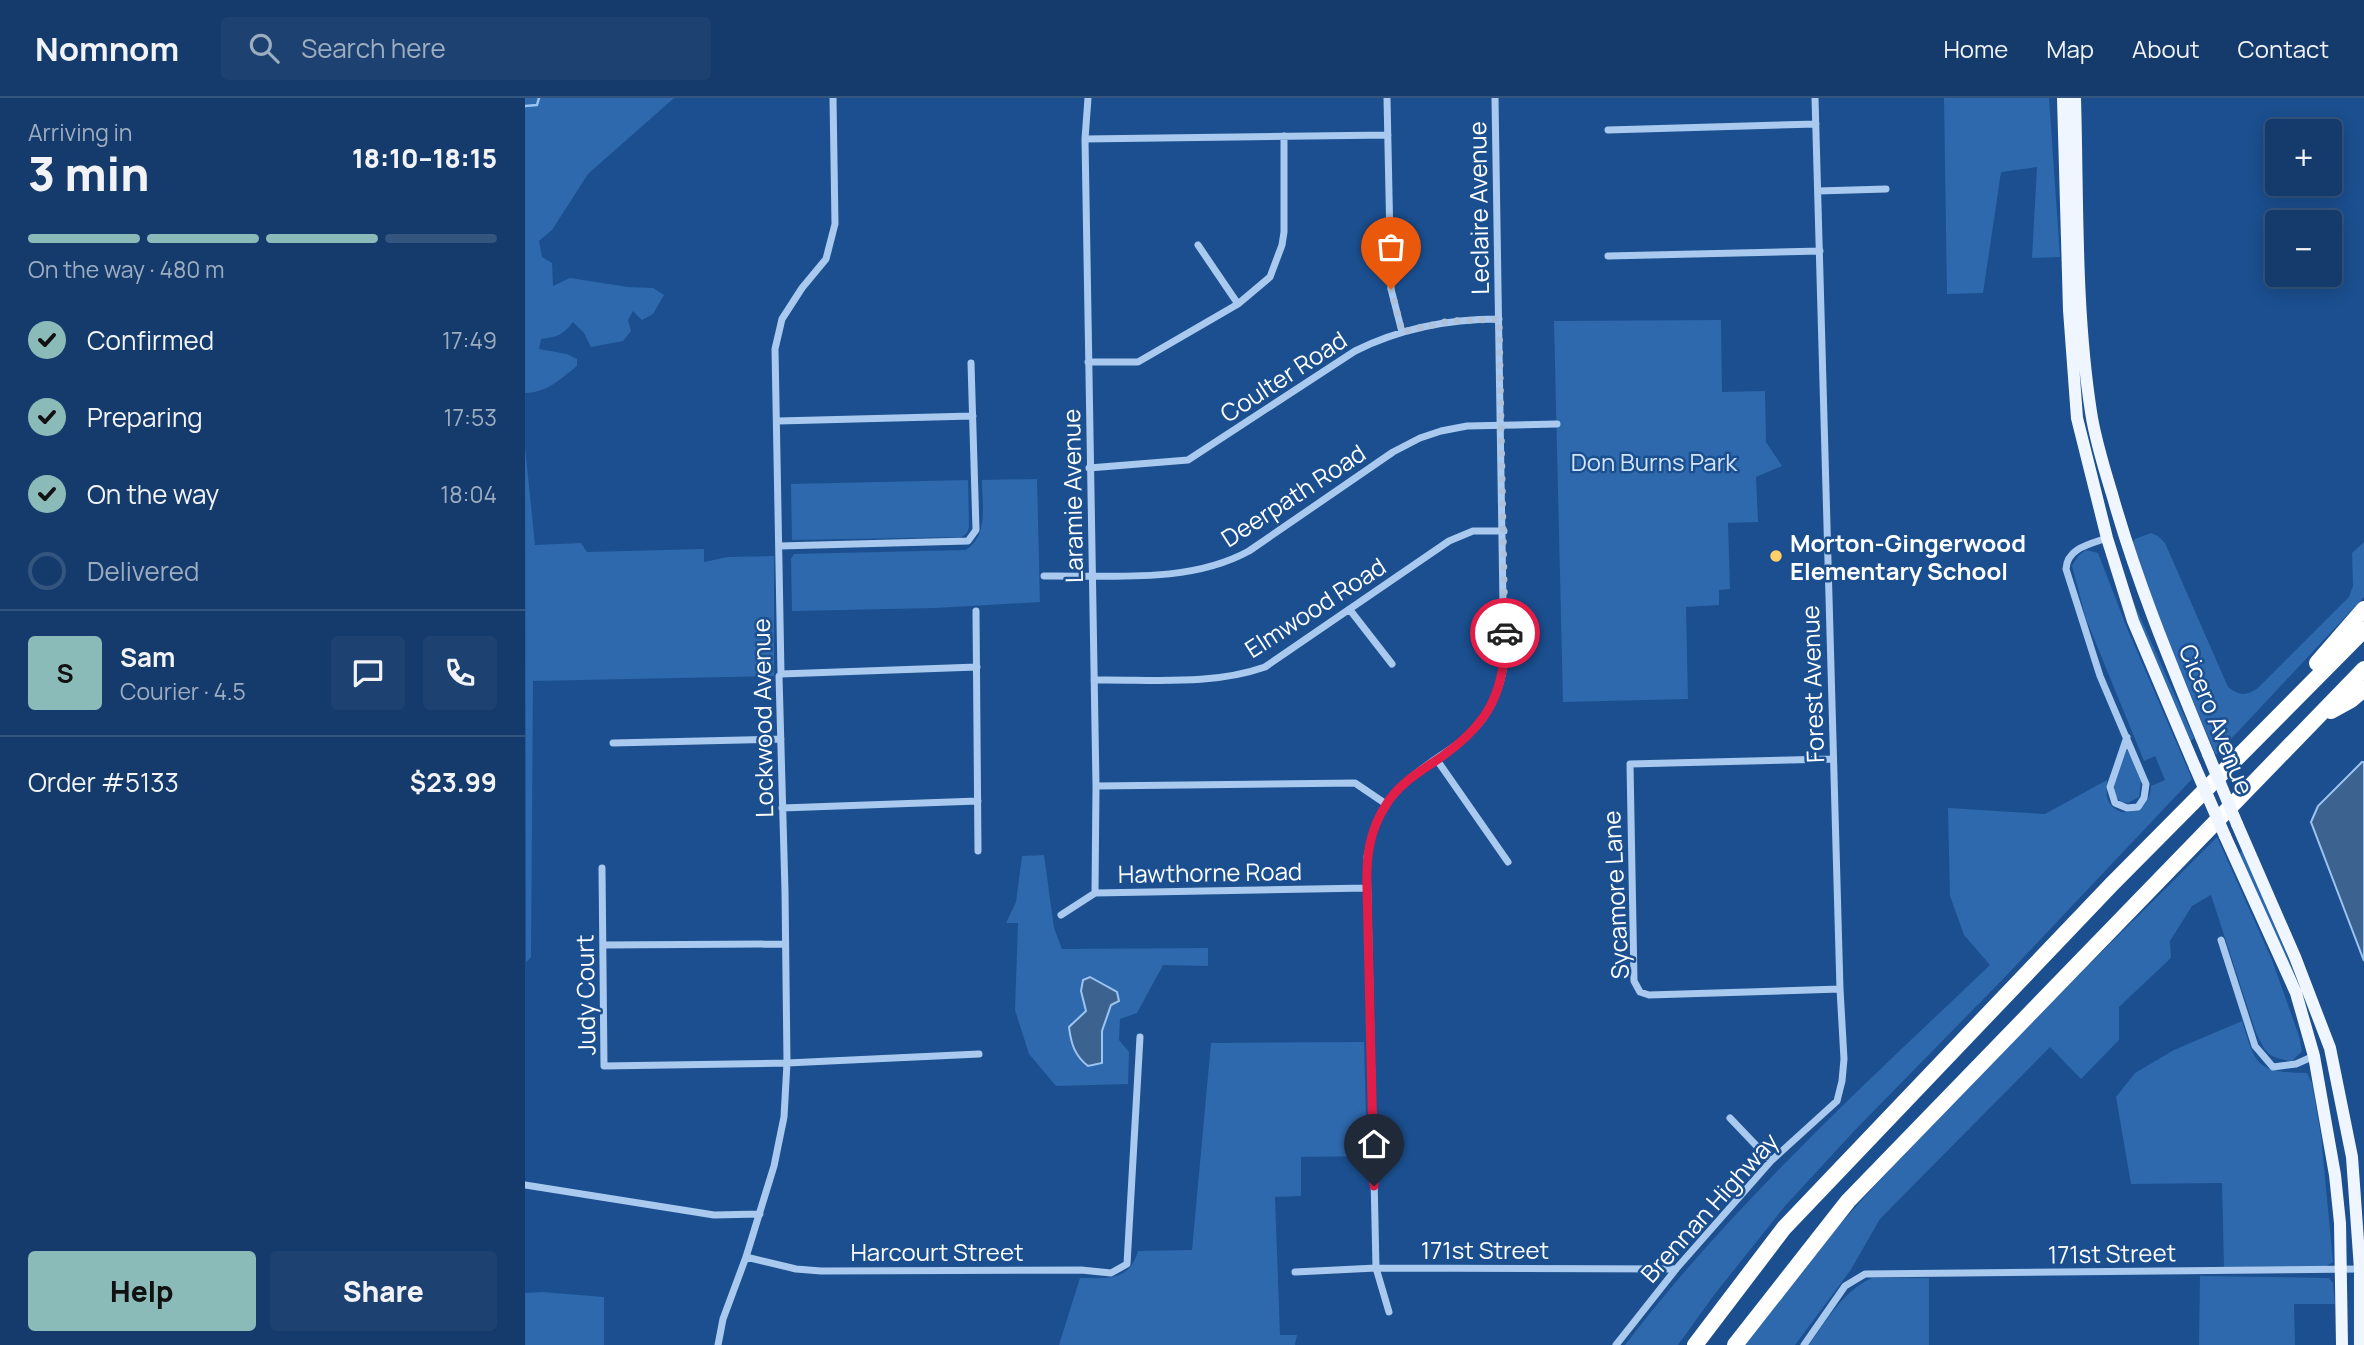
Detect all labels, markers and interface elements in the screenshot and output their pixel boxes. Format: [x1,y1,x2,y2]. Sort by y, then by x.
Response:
search box [221,17,711,80]
text: Nomnom [35,26,179,71]
icon: search [245,29,283,67]
text: Search here [301,30,446,66]
text: Home [1943,32,2008,65]
text: Map [2046,32,2094,65]
text: About [2132,32,2200,65]
text: Contact [2238,32,2329,65]
text: Arriving in [28,116,133,148]
map controls [2265,119,2342,287]
button: + [2265,119,2342,196]
street label: Leclaire Avenue [1460,121,1496,295]
text: 18:10–18:15 [352,140,497,176]
text: 3 min [28,142,149,205]
button: − [2265,210,2342,287]
pin [1361,217,1421,289]
icon: bag [1372,228,1410,266]
text: On the way · 480 m [28,253,224,285]
icon: check [28,321,66,359]
text: Confirmed [87,322,214,358]
street label: Coulter Road [1213,323,1353,429]
text: 17:49 [442,324,497,356]
icon: check [28,398,66,436]
text: Preparing [87,399,203,435]
text: 17:53 [444,401,497,433]
street label: Laramie Avenue [1054,409,1090,583]
street label: Deerpath Road [1214,436,1372,554]
park label: Don Burns Park [1571,445,1738,478]
icon: check [28,475,66,513]
text: On the way [87,476,219,512]
text: 18:04 [440,478,497,510]
place label: Morton-Gingerwood Elementary School [1790,526,2026,587]
marker: Morton-Gingerwood Elementary School [1768,548,1784,564]
street label: Elmwood Road [1238,549,1392,665]
text: Delivered [87,553,199,589]
courier [1470,598,1540,668]
street label: Forest Avenue [1793,605,1831,763]
icon: car [1486,614,1524,652]
street label: Lockwood Avenue [744,618,780,818]
button: chat [331,636,405,710]
button: phone [423,636,497,710]
text: Sam [120,639,175,675]
street label: Cicero Avenue [2172,639,2262,799]
text: S [56,655,74,691]
text: Courier · 4.5 [120,675,246,707]
text: Order #5133 [28,764,179,800]
text: $23.99 [410,764,497,800]
street label: Sycamore Lane [1594,810,1636,980]
street label: Hawthorne Road [1118,854,1302,890]
street label: Judy Court [567,934,603,1056]
pin [1344,1114,1404,1186]
icon: home [1355,1125,1393,1163]
street label: Brennan Highway [1633,1125,1785,1289]
street label: 171st Street [1421,1233,1549,1266]
street label: Harcourt Street [850,1235,1024,1268]
street label: 171st Street [2048,1235,2176,1271]
button: Help [28,1251,256,1331]
button: Share [270,1251,497,1331]

